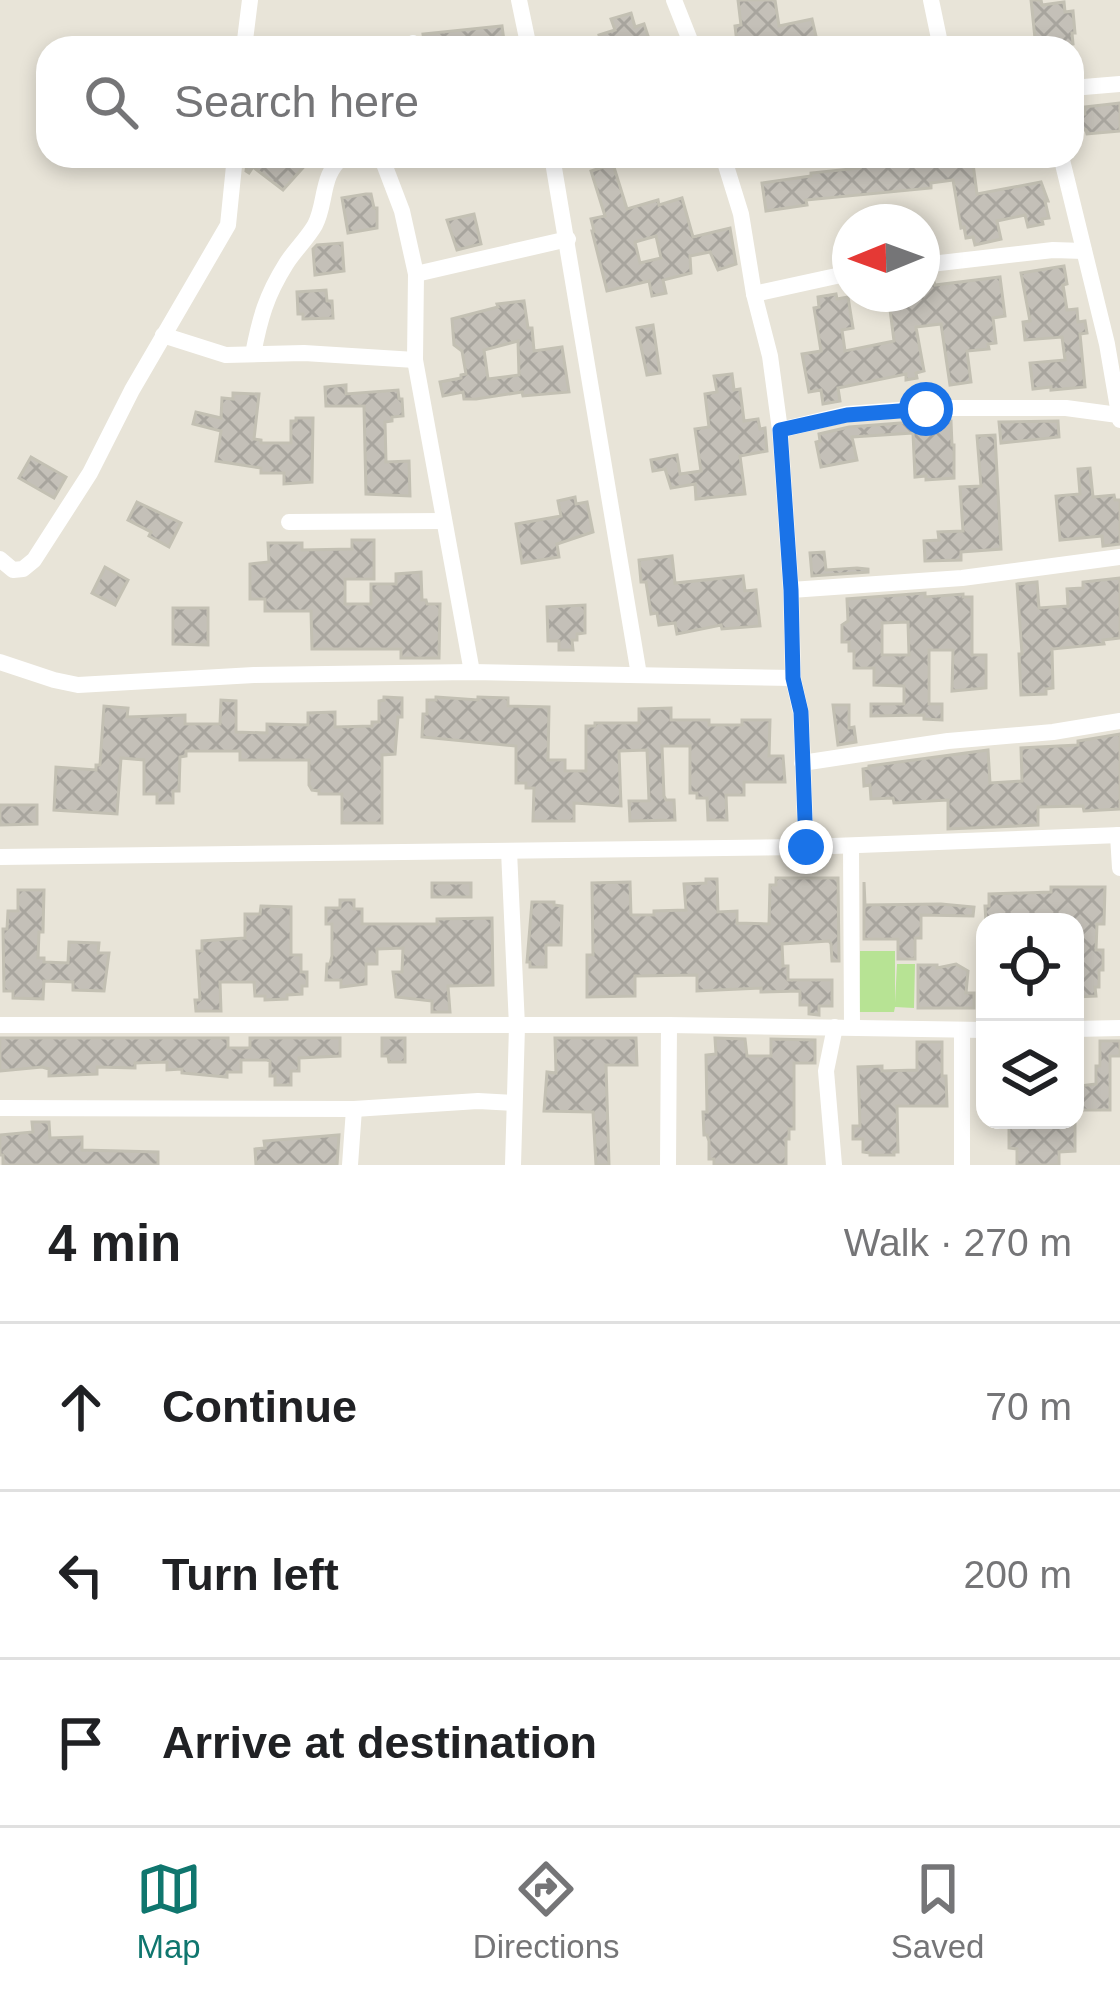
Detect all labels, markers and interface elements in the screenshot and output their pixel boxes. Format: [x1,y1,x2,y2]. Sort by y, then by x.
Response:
search box [36,36,1084,168]
icon: search [78,69,144,135]
text: Search here [174,76,419,127]
north arrow [832,204,940,312]
route start [899,382,953,436]
route end [779,820,833,874]
map controls [976,913,1084,1129]
button: locate [976,913,1084,1021]
button: layers [976,1021,1084,1129]
text: 4 min [48,1215,181,1272]
text: Walk · 270 m [844,1221,1072,1264]
icon: ahead [48,1374,114,1440]
text: Continue [162,1381,357,1432]
text: 70 m [985,1385,1072,1428]
icon: left [48,1542,114,1608]
text: Turn left [162,1549,339,1600]
text: 200 m [964,1553,1072,1596]
icon: arrive [48,1710,114,1776]
text: Arrive at destination [162,1717,597,1768]
tab: Map [136,1856,202,1966]
tab: Directions [473,1856,620,1966]
tab: Saved [891,1856,984,1966]

